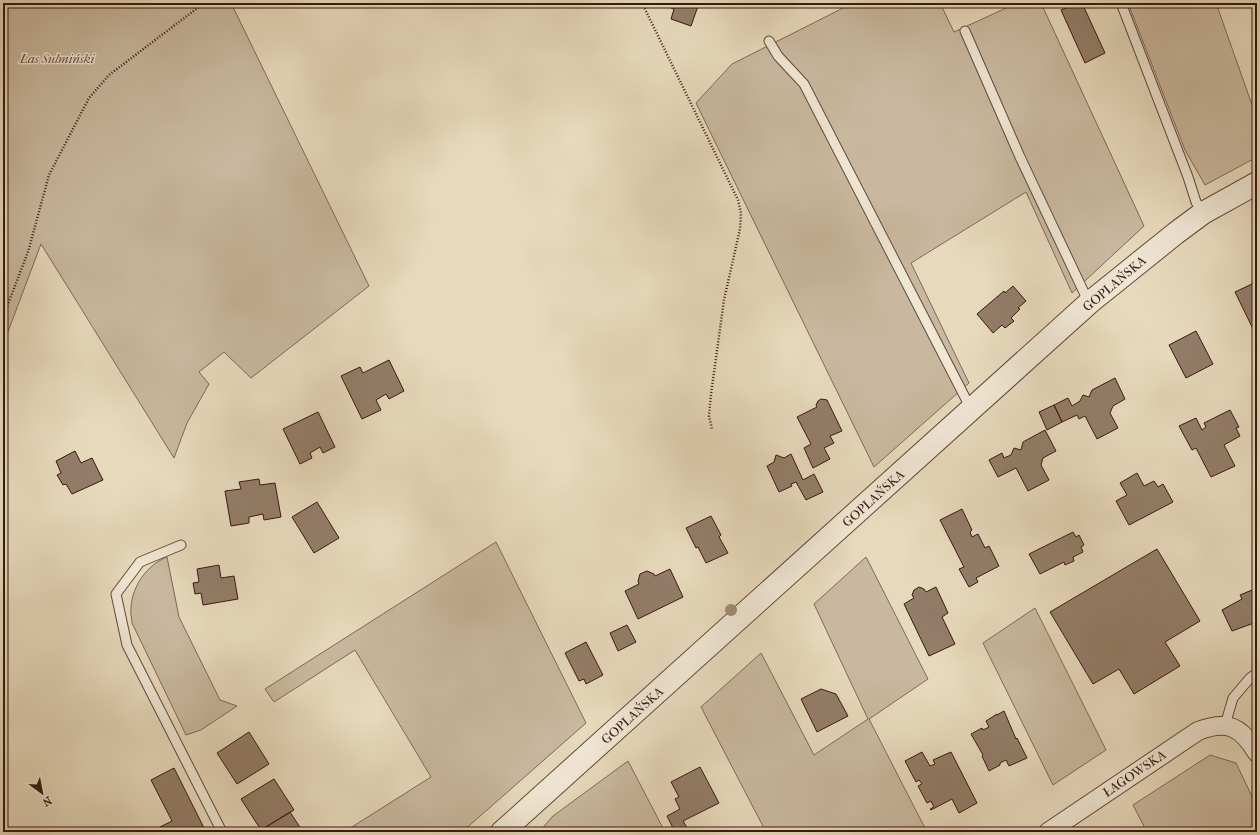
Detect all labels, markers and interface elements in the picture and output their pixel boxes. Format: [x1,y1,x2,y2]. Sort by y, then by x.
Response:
park label: Las Sulmiński [19,51,96,66]
street label: GOPLAŃSKA [1080,252,1149,314]
street label: GOPLAŃSKA [839,466,908,530]
street label: GOPLAŃSKA [598,683,667,747]
street label: ŁAGOWSKA [1100,747,1169,800]
north arrow [22,773,62,813]
text: N [40,793,54,809]

